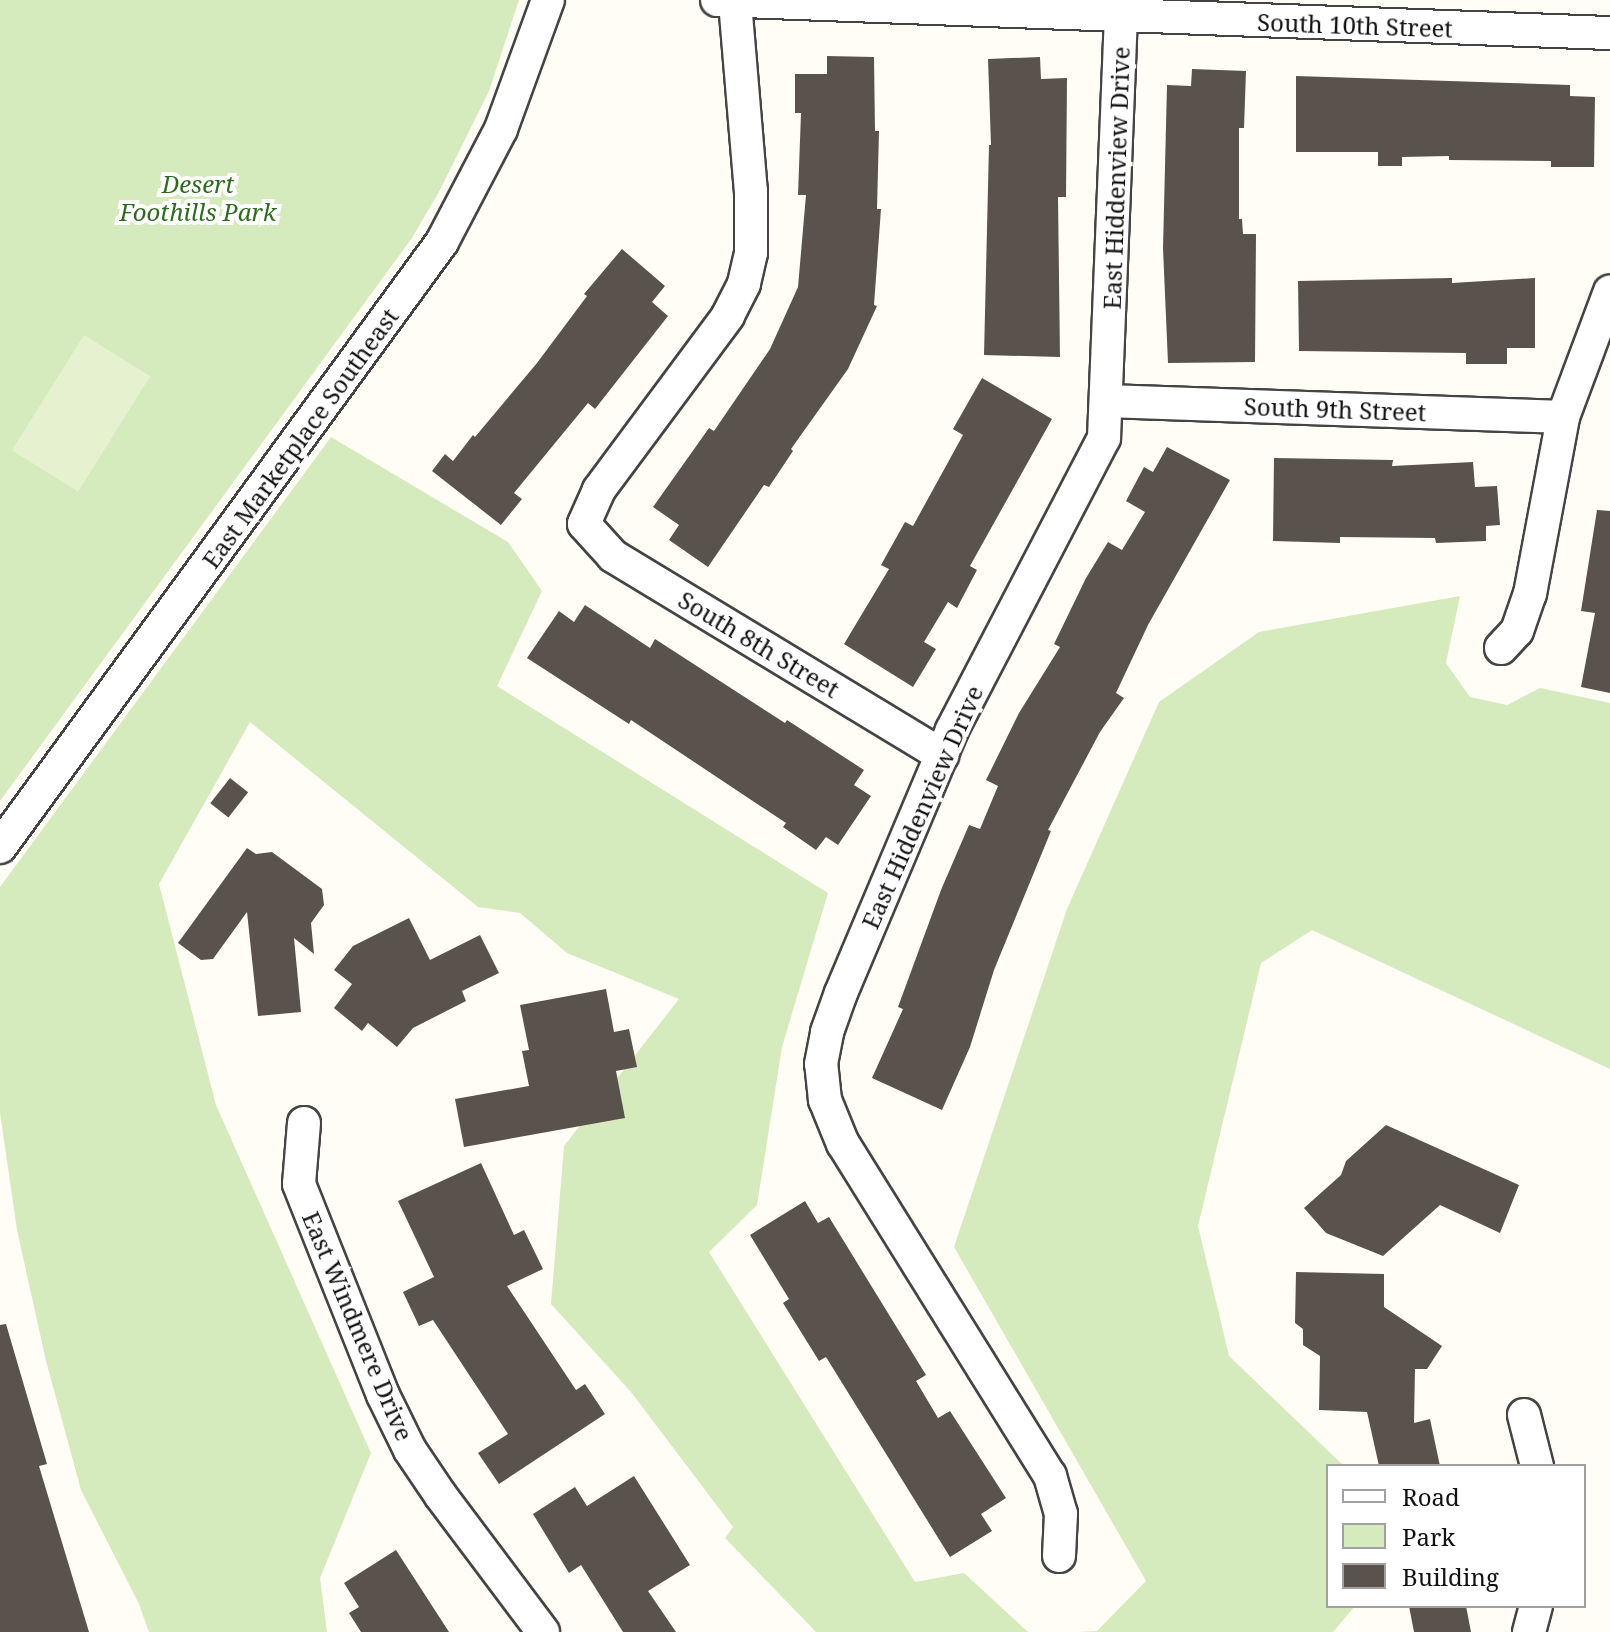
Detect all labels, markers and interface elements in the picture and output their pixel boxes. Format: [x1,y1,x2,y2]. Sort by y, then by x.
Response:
street label: South 10th Street [1257,7,1453,43]
street label: East Hiddenview Drive [1097,46,1135,310]
park label: Desert Foothills Park [120,170,276,226]
street label: East Marketplace Southeast [196,302,404,574]
street label: South 9th Street [1243,391,1427,427]
street label: South 8th Street [673,585,845,703]
street label: East Hiddenview Drive [855,681,989,933]
street label: East Windmere Drive [297,1207,419,1445]
legend [1326,1464,1586,1608]
text: Road [1402,1480,1460,1513]
text: Park [1402,1520,1455,1553]
text: Building [1402,1560,1499,1593]

